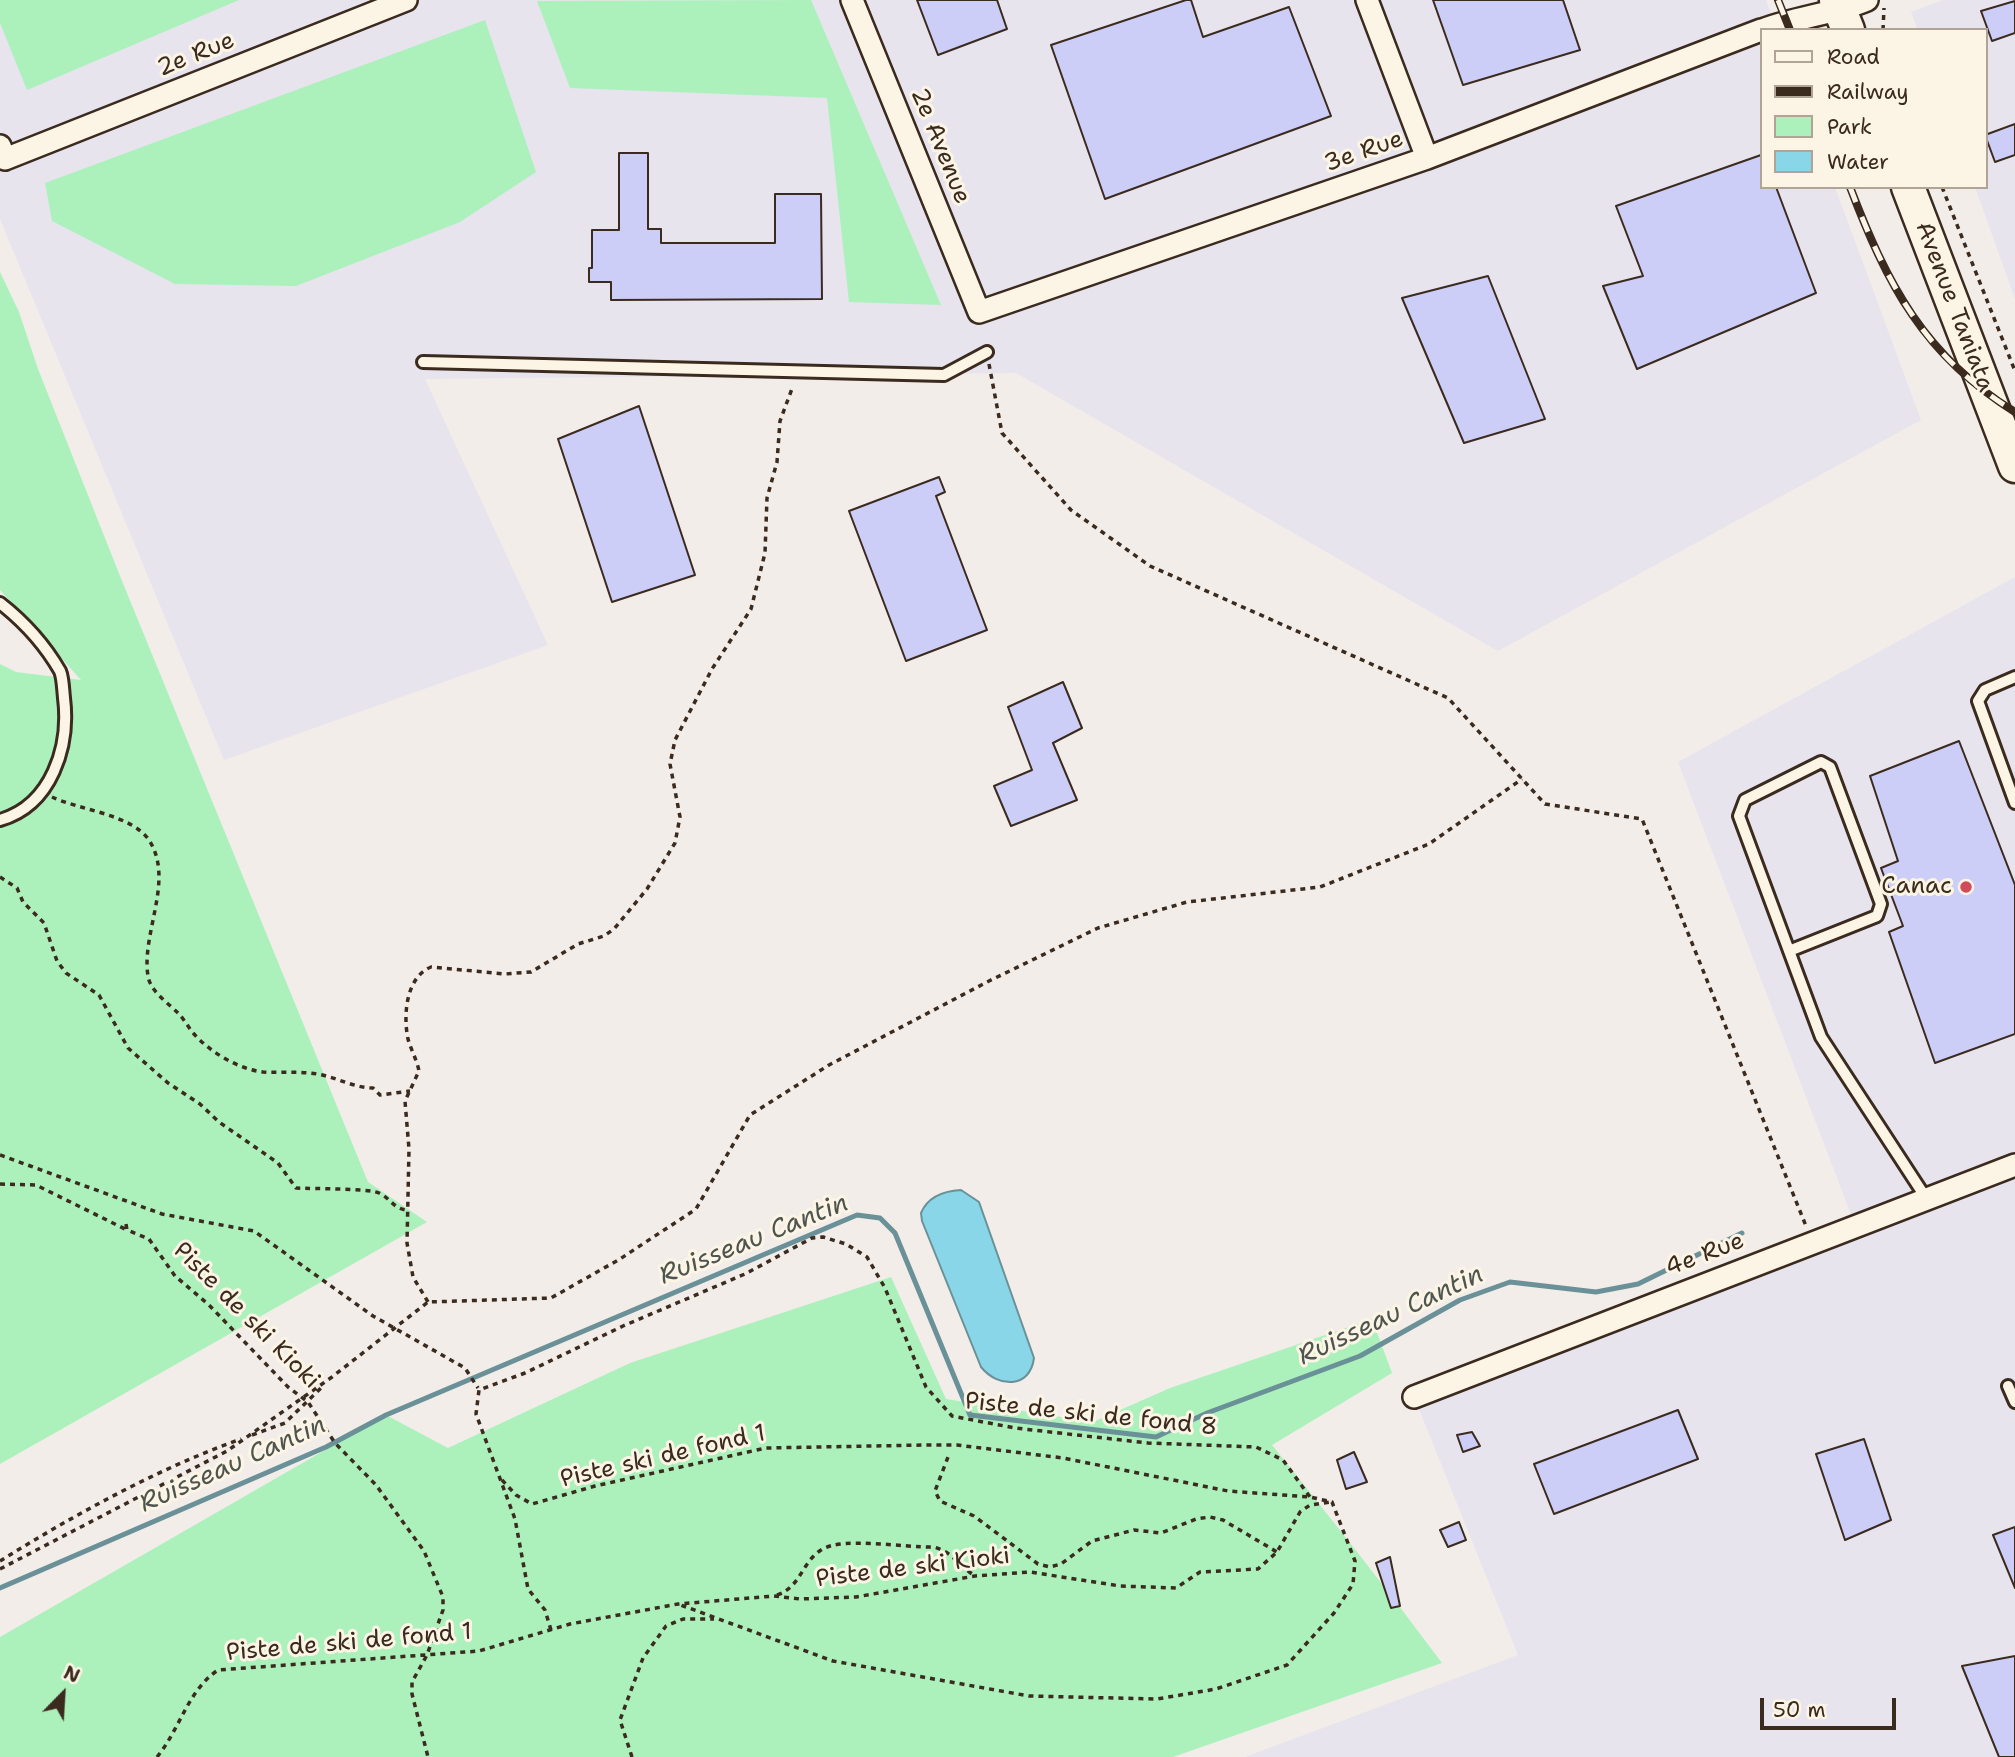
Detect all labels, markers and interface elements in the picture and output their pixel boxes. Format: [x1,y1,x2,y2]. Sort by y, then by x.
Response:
street label: 2e Rue [153,27,239,83]
legend [1759,28,1987,189]
text: Road [1827,43,1880,71]
text: Railway [1827,78,1909,106]
street label: 2e Avenue [904,84,976,208]
text: Park [1827,113,1872,141]
street label: 3e Rue [1321,125,1407,179]
text: Water [1827,148,1889,176]
street label: Avenue Taniata [1908,218,2000,396]
place label: Canac [1881,873,1952,901]
marker: Canac [1958,879,1974,895]
water label: Ruisseau Cantin [655,1188,853,1292]
street label: 4e Rue [1662,1227,1748,1283]
street label: Piste de ski Kioki [167,1237,325,1395]
water label: Ruisseau Cantin [1293,1259,1489,1373]
street label: Piste de ski de fond 8 [963,1387,1219,1443]
water label: Ruisseau Cantin [135,1410,331,1520]
street label: Piste ski de fond 1 [557,1419,769,1495]
street label: Piste de ski Kioki [814,1542,1012,1594]
street label: Piste de ski de fond 1 [225,1618,473,1668]
north arrow [28,1659,98,1729]
text: N [60,1660,84,1689]
scale bar [1763,1684,1899,1728]
text: 50 m [1773,1696,1826,1724]

